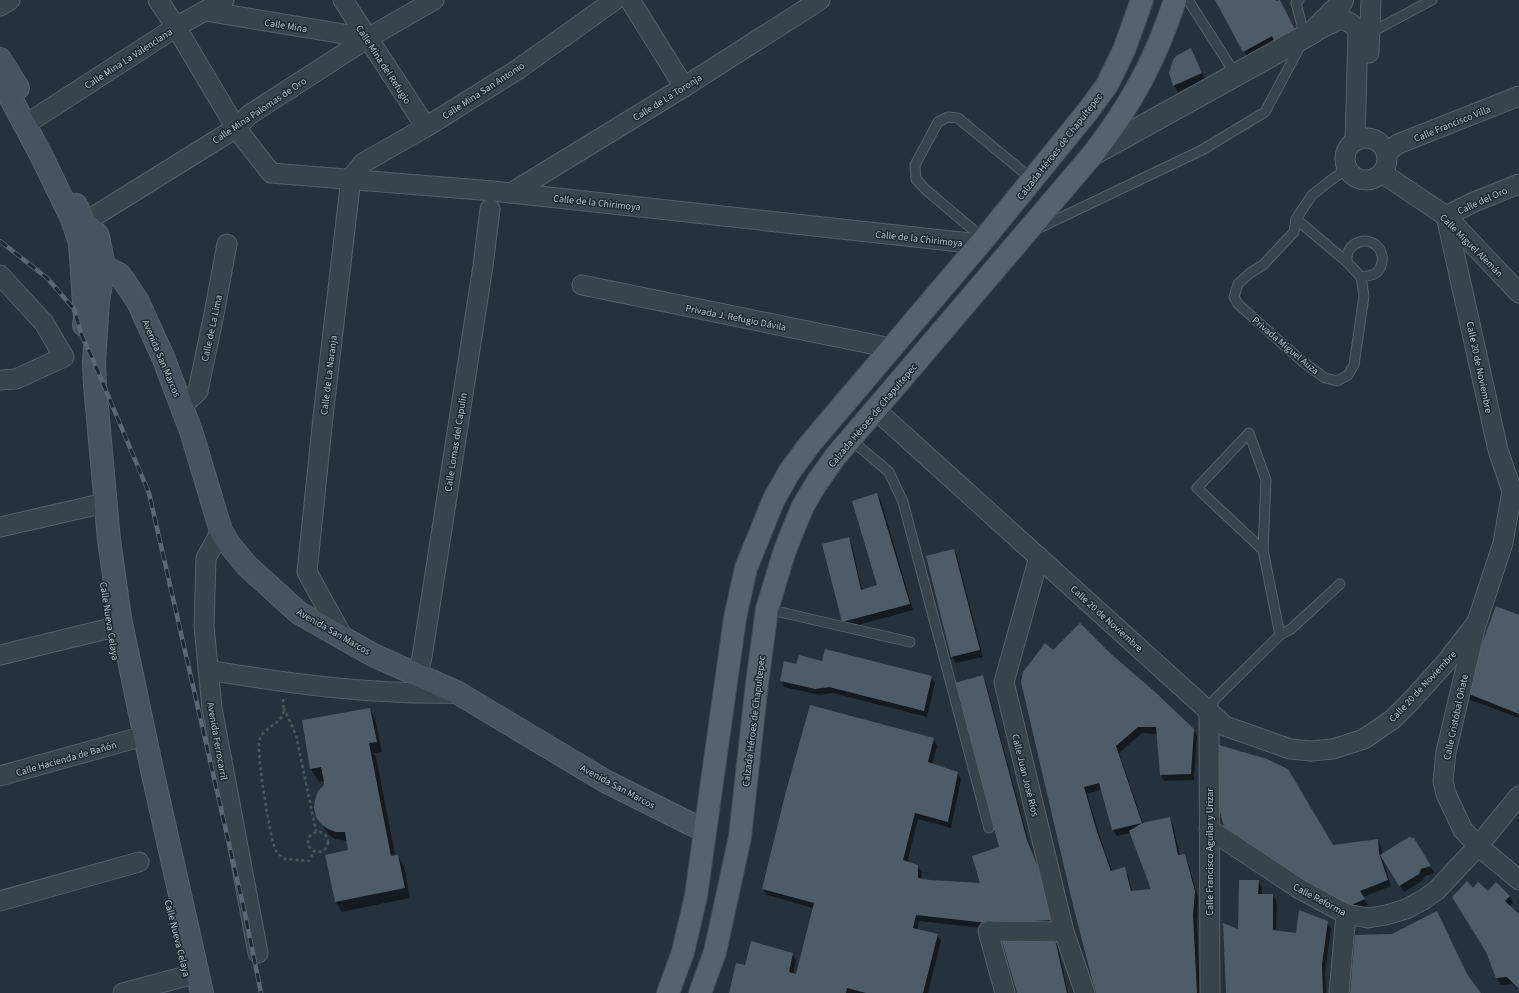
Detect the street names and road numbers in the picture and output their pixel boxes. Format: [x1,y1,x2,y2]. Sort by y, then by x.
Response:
street label: Calle Mina [263,16,308,36]
street label: Calle Mina del Refugio [352,22,414,107]
street label: Calle Mina La Valenciana [82,25,175,93]
street label: Calle Mina San Antonio [440,59,528,123]
street label: Calle de La Toronja [630,71,705,125]
street label: Calle Mina Palomas de Oro [210,74,309,148]
street label: Calzada Héroes de Chapultepec [1014,90,1106,203]
street label: Calle Francisco Villa [1412,102,1493,146]
street label: Calle del Oro [1455,184,1510,218]
street label: Calle de la Chirimoya [553,191,641,215]
street label: Calle Miguel Alemán [1437,211,1506,280]
street label: Calle de la Chirimoya [875,227,963,251]
street label: Calle de La Lima [198,294,226,363]
street label: Privada J. Refugio Dávila [684,301,787,335]
street label: Privada Miguel Auza [1249,314,1322,378]
street label: Avenida San Marcos [138,317,184,399]
street label: Calle 20 de Noviembre [1462,320,1496,414]
street label: Calle de La Naranja [317,335,341,416]
street label: Calzada Héroes de Chapultepec [825,360,921,471]
street label: Calle Lomas del Capulín [441,392,471,493]
street label: Calle Nueva Celaya [96,581,122,661]
street label: Calle 20 de Noviembre [1067,582,1146,655]
street label: Avenida San Marcos [294,605,373,659]
street label: Calle 20 de Noviembre [1386,648,1460,726]
street label: Calzada Héroes de Chapultepec [739,654,769,787]
street label: Calle Cristóbal Oñate [1440,673,1472,761]
street label: Avenida Ferrocarril [203,701,231,782]
street label: Calle Juan José Ríos [1008,732,1042,818]
street label: Calle Hacienda de Bañón [14,738,118,780]
street label: Avenida San Marcos [578,761,657,813]
street label: Calle Francisco Aguilar y Urizar [1203,788,1217,916]
street label: Calle Reforma [1290,880,1349,920]
street label: Calle Nueva Celaya [161,898,193,978]

